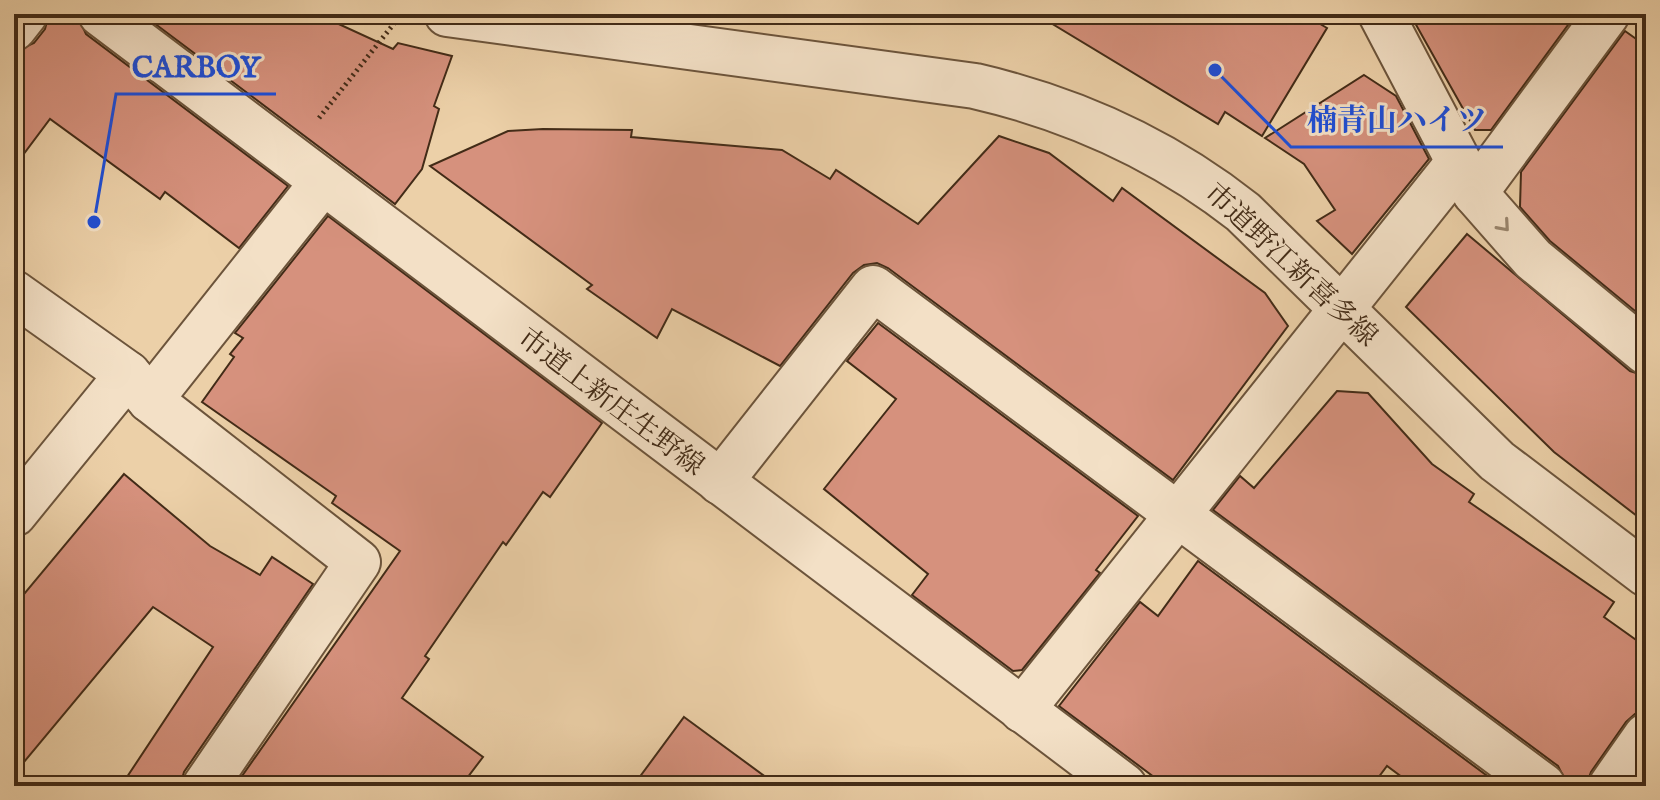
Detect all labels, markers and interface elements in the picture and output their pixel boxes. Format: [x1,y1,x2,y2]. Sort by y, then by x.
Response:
callout: CARBOY [116,40,276,94]
text: CARBOY [132,50,263,88]
callout: 楠青山ハイツ [1291,93,1503,147]
text: 楠青山ハイツ [1307,103,1487,141]
street label: 市道野江新喜多線 [1196,177,1384,355]
one-way arrow [1494,216,1509,231]
street label: 市道上新庄生野線 [511,322,710,484]

